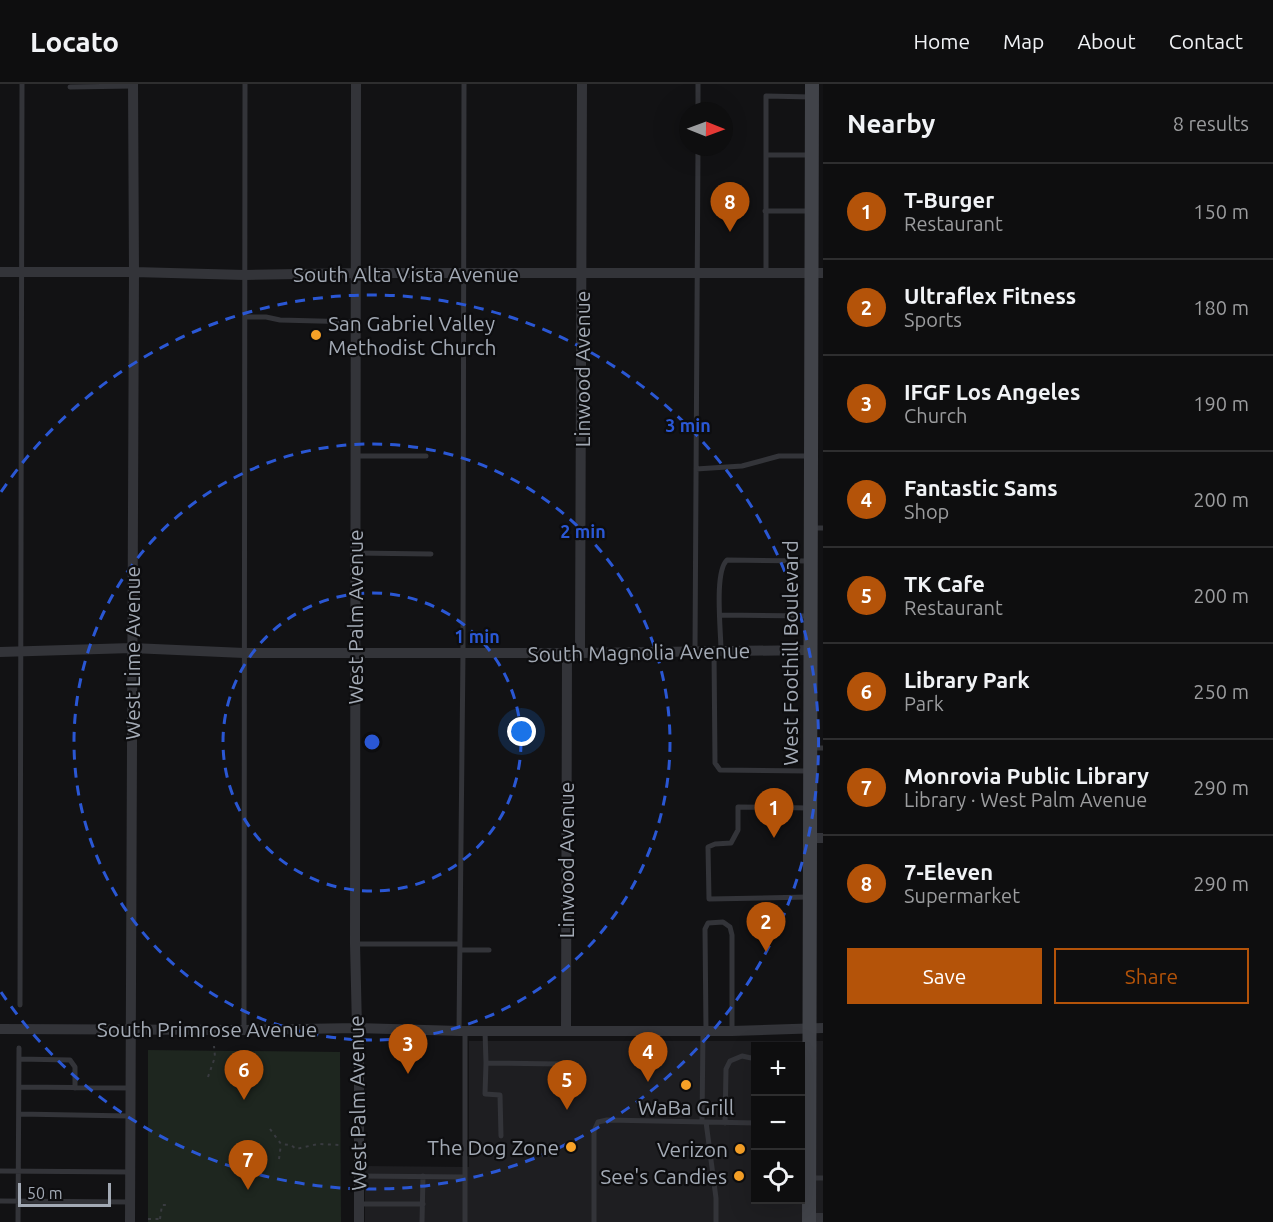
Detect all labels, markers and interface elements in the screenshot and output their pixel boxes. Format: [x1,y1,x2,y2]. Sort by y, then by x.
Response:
text: Locato [30,26,119,57]
text: Home [913,29,970,53]
text: Map [1003,29,1044,53]
text: About [1077,29,1136,53]
text: Contact [1169,29,1243,53]
north arrow [679,102,733,156]
text: Nearby [847,109,935,138]
text: 8 results [1173,112,1249,135]
pin: 8 [710,182,750,232]
text: T-Burger [904,187,994,212]
text: 1 [861,200,872,223]
text: 150 m [1193,200,1249,223]
text: Restaurant [904,212,1003,235]
street label: South Alta Vista Avenue [293,262,519,286]
text: Ultraflex Fitness [904,283,1076,308]
street label: Linwood Avenue [570,291,594,447]
text: 2 [861,296,872,319]
text: 180 m [1193,296,1249,319]
text: Sports [904,308,962,331]
place label: San Gabriel Valley Methodist Church [328,311,496,359]
marker: San Gabriel Valley Methodist Church [309,328,323,342]
text: IFGF Los Angeles [904,379,1080,404]
text: 3 [861,392,872,415]
text: 190 m [1193,392,1249,415]
text: Church [904,404,967,427]
text: 3 min [665,415,711,435]
text: Fantastic Sams [904,475,1058,500]
text: 4 [861,488,872,511]
text: 200 m [1193,488,1249,511]
text: Shop [904,500,949,523]
text: 2 min [560,521,606,541]
street label: West Palm Avenue [343,529,367,705]
street label: West Foothill Boulevard [778,540,802,766]
street label: West Lime Avenue [120,566,144,740]
text: TK Cafe [904,571,985,596]
text: 5 [861,584,872,607]
text: 200 m [1193,584,1249,607]
text: Restaurant [904,596,1003,619]
text: 1 min [454,626,500,646]
street label: South Magnolia Avenue [527,638,751,666]
text: Library Park [904,667,1030,692]
text: 6 [861,680,872,703]
text: 250 m [1193,680,1249,703]
text: Park [904,692,944,715]
your location [507,717,536,746]
centre of rings [362,732,382,752]
text: Monrovia Public Library [904,763,1149,788]
text: 7 [861,776,872,799]
text: 290 m [1193,776,1249,799]
street label: Linwood Avenue [554,782,578,938]
pin: 1 [754,788,794,838]
text: Library · West Palm Avenue [904,788,1147,811]
text: 7-Eleven [904,859,993,884]
text: 8 [861,872,872,895]
text: 290 m [1193,872,1249,895]
text: Supermarket [904,884,1020,907]
pin: 2 [746,902,786,952]
button: Save [847,948,1042,1004]
button: Share [1054,948,1249,1004]
street label: West Palm Avenue [343,1015,371,1191]
street label: South Primrose Avenue [97,1017,317,1041]
pin: 3 [388,1024,428,1074]
pin: 4 [628,1032,668,1082]
map controls [751,1042,805,1204]
button: + [751,1042,805,1096]
pin: 6 [224,1050,264,1100]
pin: 5 [548,1060,586,1110]
marker: WaBa Grill [679,1078,693,1092]
place label: WaBa Grill [638,1095,734,1119]
button: − [751,1096,805,1150]
place label: The Dog Zone [427,1135,559,1159]
place label: Verizon [657,1137,728,1161]
pin: 7 [228,1140,268,1190]
marker: The Dog Zone [564,1140,578,1154]
marker: Verizon [733,1142,747,1156]
button: locate [751,1150,805,1204]
place label: See's Candies [600,1164,727,1188]
marker: See's Candies [732,1169,746,1183]
scale bar [18,1180,111,1208]
text: 50 m [27,1184,63,1202]

